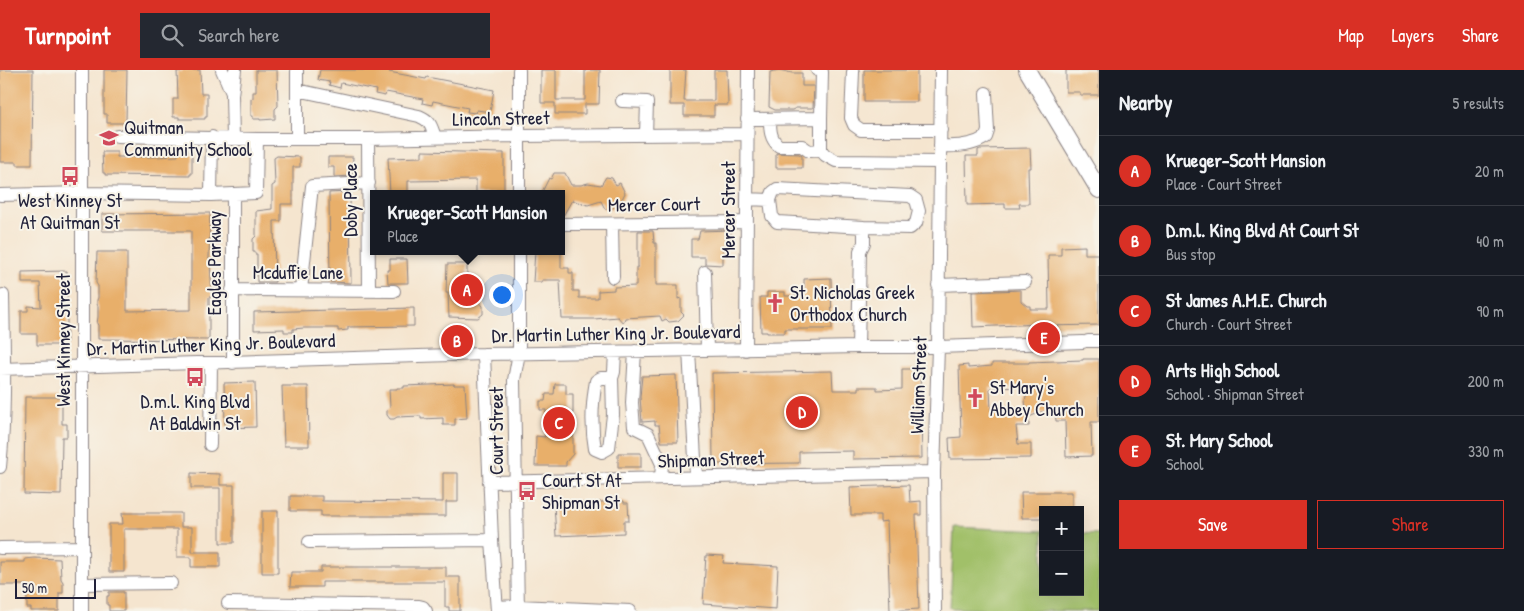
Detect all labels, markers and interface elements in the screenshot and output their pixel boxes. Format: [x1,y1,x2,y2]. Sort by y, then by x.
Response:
search box [140,13,490,58]
text: Turnpoint [25,19,110,51]
icon: search [158,21,186,49]
text: Search here [198,22,280,48]
text: Map [1338,23,1364,48]
text: Layers [1392,23,1434,48]
text: Share [1462,23,1499,48]
text: Nearby [1119,88,1172,117]
text: 5 results [1453,92,1504,114]
street label: Lincoln Street [452,104,550,132]
place label: Quitman Community School [124,114,253,162]
school or university icon: Quitman Community School [98,127,120,149]
text: Krueger-Scott Mansion [1166,147,1326,173]
text: A [1131,160,1139,182]
text: 20 m [1475,160,1504,182]
street label: Mercer Street [715,161,741,259]
street label: Doby Place [337,163,363,237]
bus stop icon: West Kinney St At Quitman St [59,165,81,187]
text: Place · Court Street [1166,173,1282,195]
place label: West Kinney St At Quitman St [18,187,122,235]
popup [370,190,565,255]
street label: Mercer Court [608,190,701,218]
text: Krueger-Scott Mansion [388,199,547,225]
street label: Eagles Parkway [201,211,227,315]
text: D.m.l. King Blvd At Court St [1166,217,1359,243]
text: Place [388,225,418,247]
text: B [1131,230,1139,252]
text: 40 m [1476,230,1504,252]
text: Bus stop [1166,243,1215,265]
street label: Mcduffie Lane [253,259,344,285]
pin: A [451,271,483,309]
street label: West Kinney Street [50,273,76,407]
place label: St. Nicholas Greek Orthodox Church [790,279,915,327]
your location [489,282,515,308]
text: St James A.M.E. Church [1166,287,1326,313]
church icon: St. Nicholas Greek Orthodox Church [764,292,786,314]
text: C [1131,300,1139,322]
text: 90 m [1476,300,1504,322]
text: Church · Court Street [1166,313,1292,335]
street label: Dr. Martin Luther King Jr. Boulevard [491,318,741,348]
pin: E [1028,319,1060,357]
pin: B [441,322,473,360]
street label: Dr. Martin Luther King Jr. Boulevard [86,327,336,361]
street label: William Street [903,335,933,434]
text: Arts High School [1166,357,1279,383]
bus stop icon: D.m.l. King Blvd At Baldwin St [184,366,206,388]
text: D [1131,370,1139,392]
text: 200 m [1468,370,1504,392]
place label: St Mary's Abbey Church [990,374,1084,422]
text: School · Shipman Street [1166,383,1304,405]
street label: Court Street [483,386,509,475]
church icon: St Mary's Abbey Church [964,387,986,409]
place label: D.m.l. King Blvd At Baldwin St [141,388,250,436]
pin: D [786,393,818,431]
pin: C [543,404,575,442]
text: St. Mary School [1166,427,1273,453]
text: E [1131,440,1139,462]
text: 330 m [1468,440,1504,462]
street label: Shipman Street [657,444,765,474]
text: School [1166,453,1203,475]
place label: Court St At Shipman St [542,467,622,515]
bus stop icon: Court St At Shipman St [516,480,538,502]
button: Save [1119,500,1307,549]
button: Share [1317,500,1504,549]
map controls [1039,506,1084,596]
button: + [1039,506,1084,551]
button: − [1039,551,1084,596]
scale bar [15,576,96,599]
text: 50 m [22,578,47,597]

